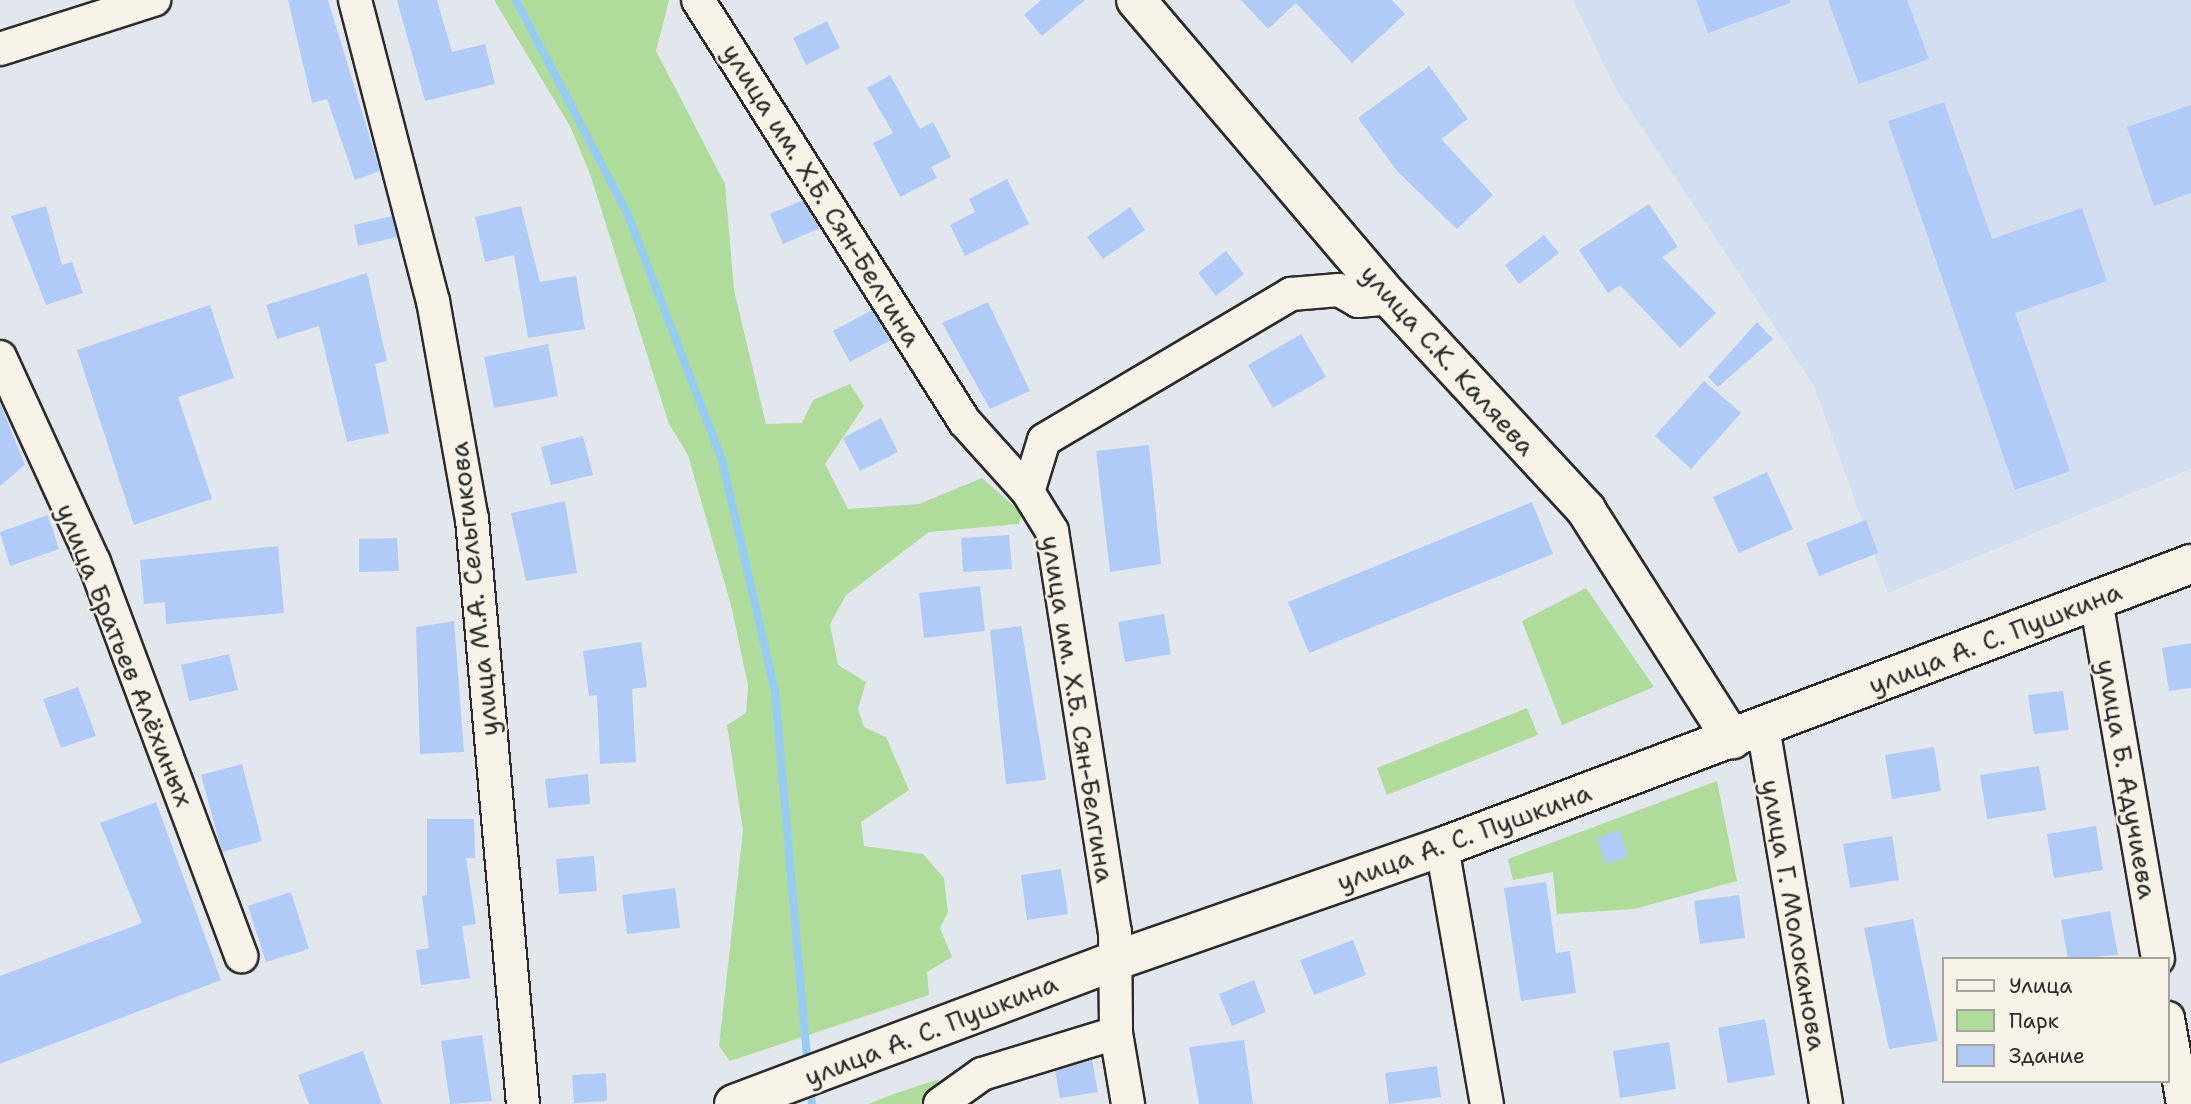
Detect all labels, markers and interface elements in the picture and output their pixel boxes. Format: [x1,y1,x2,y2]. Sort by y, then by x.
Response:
street label: улица им. Х.Б. Сян-Белгина [716,38,928,352]
street label: улица С.К. Каляева [1354,258,1542,462]
street label: улица М.А. Сельгикова [443,440,505,738]
street label: улица Братьев Алёхиных [50,499,200,811]
street label: улица им. Х.Б. Сян-Белгина [1035,533,1121,885]
street label: улица А. С. Пушкина [1864,575,2126,701]
street label: улица Б. Адучиева [2091,657,2163,901]
street label: улица А. С. Пушкина [1333,776,1595,898]
street label: улица Г. Молоканова [1755,777,1833,1053]
legend [1942,957,2170,1083]
street label: улица А. С. Пушкина [800,967,1062,1093]
text: Улица [2009,972,2072,1000]
text: Парк [2009,1007,2059,1035]
text: Здание [2009,1042,2085,1070]

